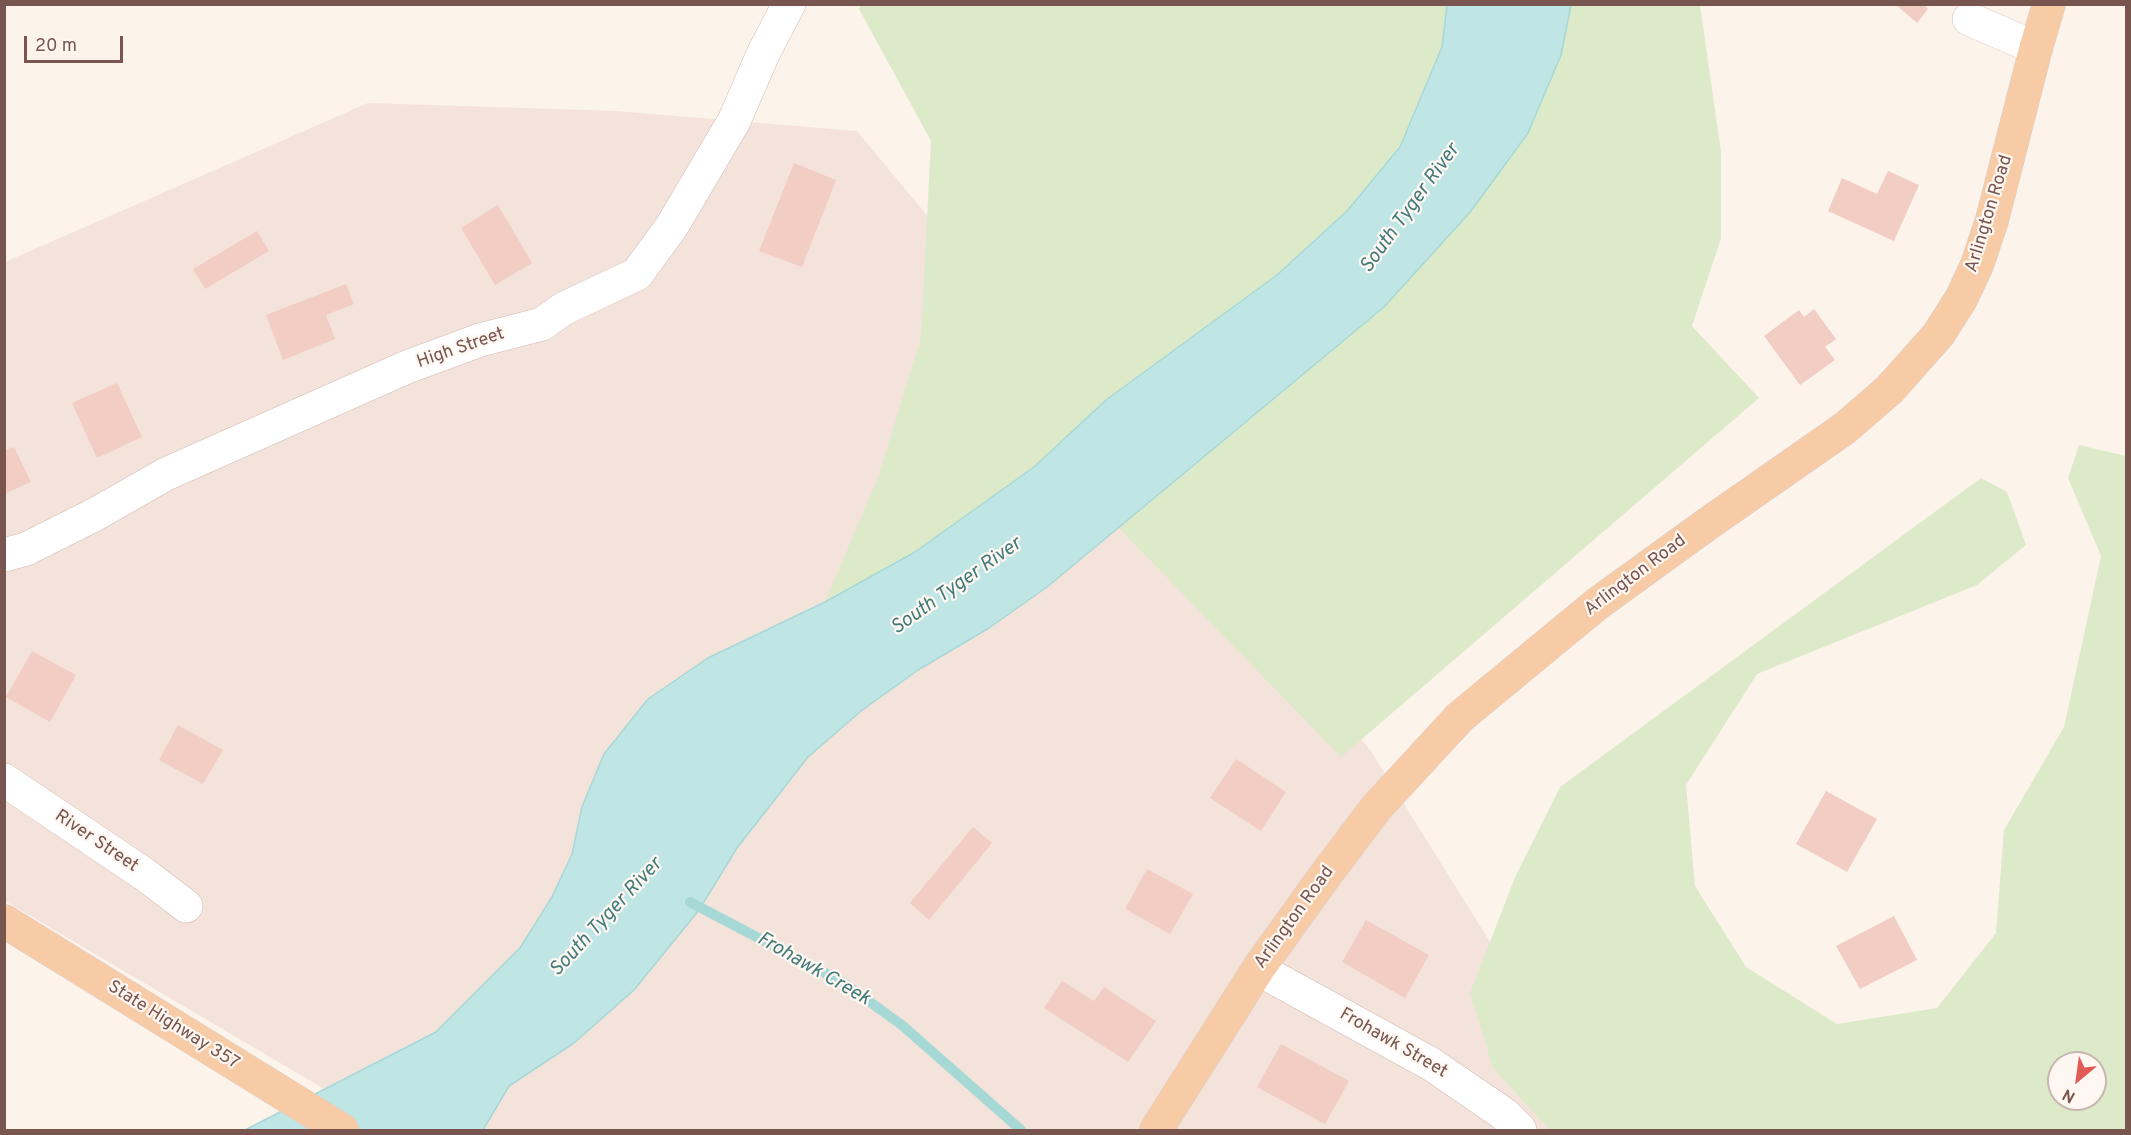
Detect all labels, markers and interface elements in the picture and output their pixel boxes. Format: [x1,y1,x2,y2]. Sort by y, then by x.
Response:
scale bar [27,24,126,62]
text: 20 m [35,35,77,58]
water label: South Tyger River [1356,140,1466,278]
street label: Arlington Road [1962,153,2018,275]
street label: High Street [414,324,508,374]
street label: Arlington Road [1581,531,1691,621]
water label: South Tyger River [887,533,1027,641]
street label: River Street [50,806,142,878]
water label: South Tyger River [546,853,668,983]
street label: Arlington Road [1251,862,1339,974]
water label: Frohawk Creek [752,928,874,1012]
street label: State Highway 357 [103,977,243,1075]
street label: Frohawk Street [1335,1004,1451,1084]
north arrow [2047,1051,2107,1111]
text: N [2059,1083,2079,1107]

